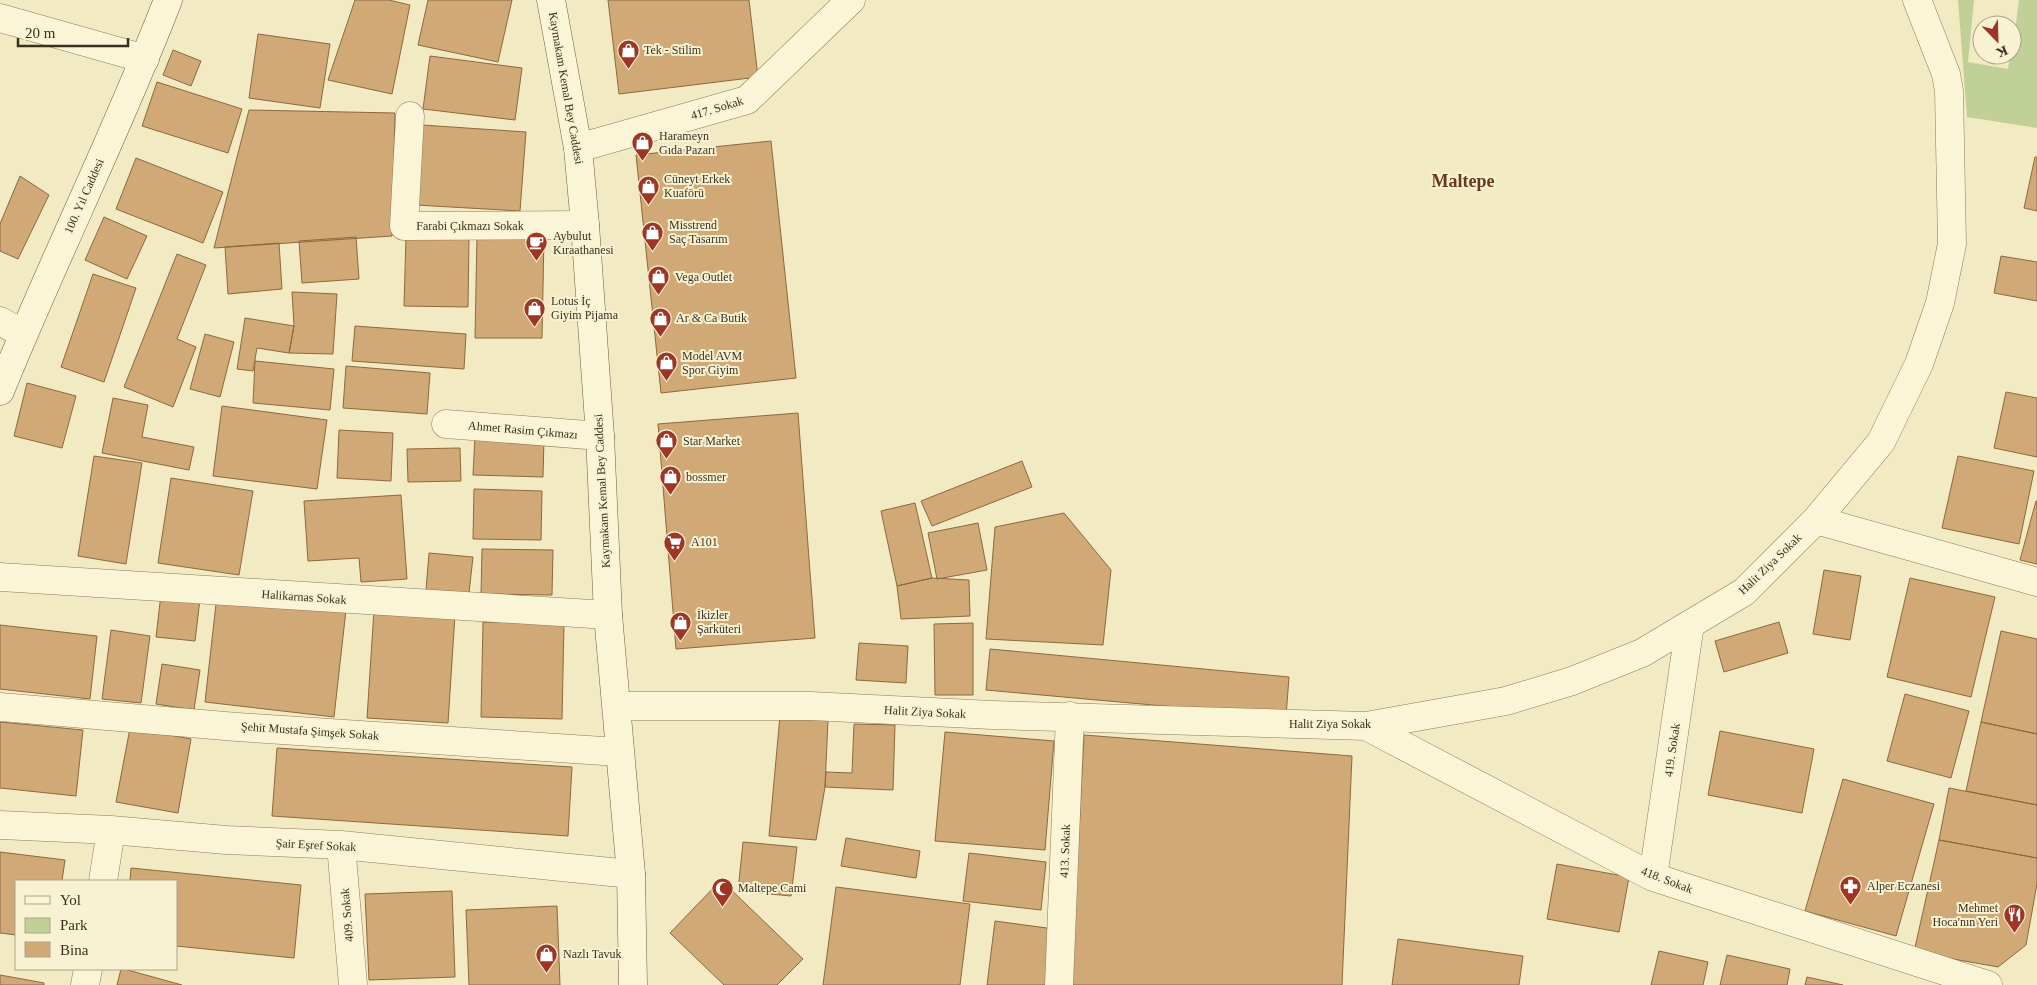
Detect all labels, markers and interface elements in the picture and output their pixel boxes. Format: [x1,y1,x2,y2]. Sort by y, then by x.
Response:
street label: Kaymakam Kemal Bey Caddesi [546,11,586,166]
scale bar [18,15,128,47]
north arrow [1972,15,2022,65]
text: 20 m [25,25,56,41]
shop icon: Tek - Stilim [616,38,640,69]
text: K [1994,42,2010,61]
place label: Tek - Stilim [644,43,702,57]
street label: 417. Sokak [689,93,745,123]
place label: Harameyn Gıda Pazarı [659,129,716,157]
shop icon: Harameyn Gıda Pazarı [631,131,655,162]
street label: 100. Yıl Caddesi [61,156,107,236]
district label: Maltepe [1432,171,1494,191]
place label: Cüneyt Erkek Kuaförü [664,172,730,200]
shop icon: Cüneyt Erkek Kuaförü [636,174,660,205]
place label: Misstrend Saç Tasarım [669,218,728,246]
street label: Farabi Çıkmazı Sokak [416,219,524,233]
shop icon: Misstrend Saç Tasarım [641,220,665,251]
place label: Aybulut Kıraathanesi [553,229,614,257]
cafe icon: Aybulut Kıraathanesi [525,231,549,262]
shop icon: Vega Outlet [647,265,671,296]
place label: Vega Outlet [675,270,733,284]
place label: Lotus İç Giyim Pijama [551,294,619,322]
shop icon: Lotus İç Giyim Pijama [523,296,547,327]
shop icon: Ar & Ca Butik [648,306,672,337]
place label: Ar & Ca Butik [676,311,747,325]
place label: Model AVM Spor Giyim [682,349,742,377]
shop icon: Model AVM Spor Giyim [654,351,678,382]
street label: Kaymakam Kemal Bey Caddesi [591,413,613,568]
street label: Ahmet Rasim Çıkmazı [468,418,579,442]
shop icon: Star Market [655,429,679,460]
place label: Star Market [683,434,741,448]
shop icon: bossmer [658,465,682,496]
place label: bossmer [686,470,726,484]
supermarket icon: A101 [663,530,687,561]
street label: Halit Ziya Sokak [1736,530,1804,598]
place label: A101 [691,535,718,549]
street label: Halikarnas Sokak [261,587,347,607]
place label: İkizler Şarküteri [697,608,742,636]
shop icon: İkizler Şarküteri [669,610,693,641]
street label: Halit Ziya Sokak [884,703,966,721]
street label: Halit Ziya Sokak [1289,717,1371,731]
street label: Şehit Mustafa Şimşek Sokak [241,719,379,743]
street label: 419. Sokak [1661,722,1683,778]
street label: 413. Sokak [1057,824,1073,878]
street label: Şair Eşref Sokak [275,836,357,854]
street label: 418. Sokak [1639,864,1695,896]
pharmacy icon: Alper Eczanesi [1839,874,1863,905]
mosque icon: Maltepe Cami [710,876,734,907]
place label: Alper Eczanesi [1867,879,1941,893]
legend [15,880,178,970]
place label: Maltepe Cami [738,881,807,895]
street label: 409. Sokak [338,887,356,943]
text: Yol [60,892,81,908]
place label: Mehmet Hoca'nın Yeri [1933,901,1999,929]
restaurant icon: Mehmet Hoca'nın Yeri [2002,903,2026,934]
text: Park [60,917,88,933]
text: Bina [60,942,89,958]
shop icon: Nazlı Tavuk [535,942,559,973]
place label: Nazlı Tavuk [563,947,622,961]

